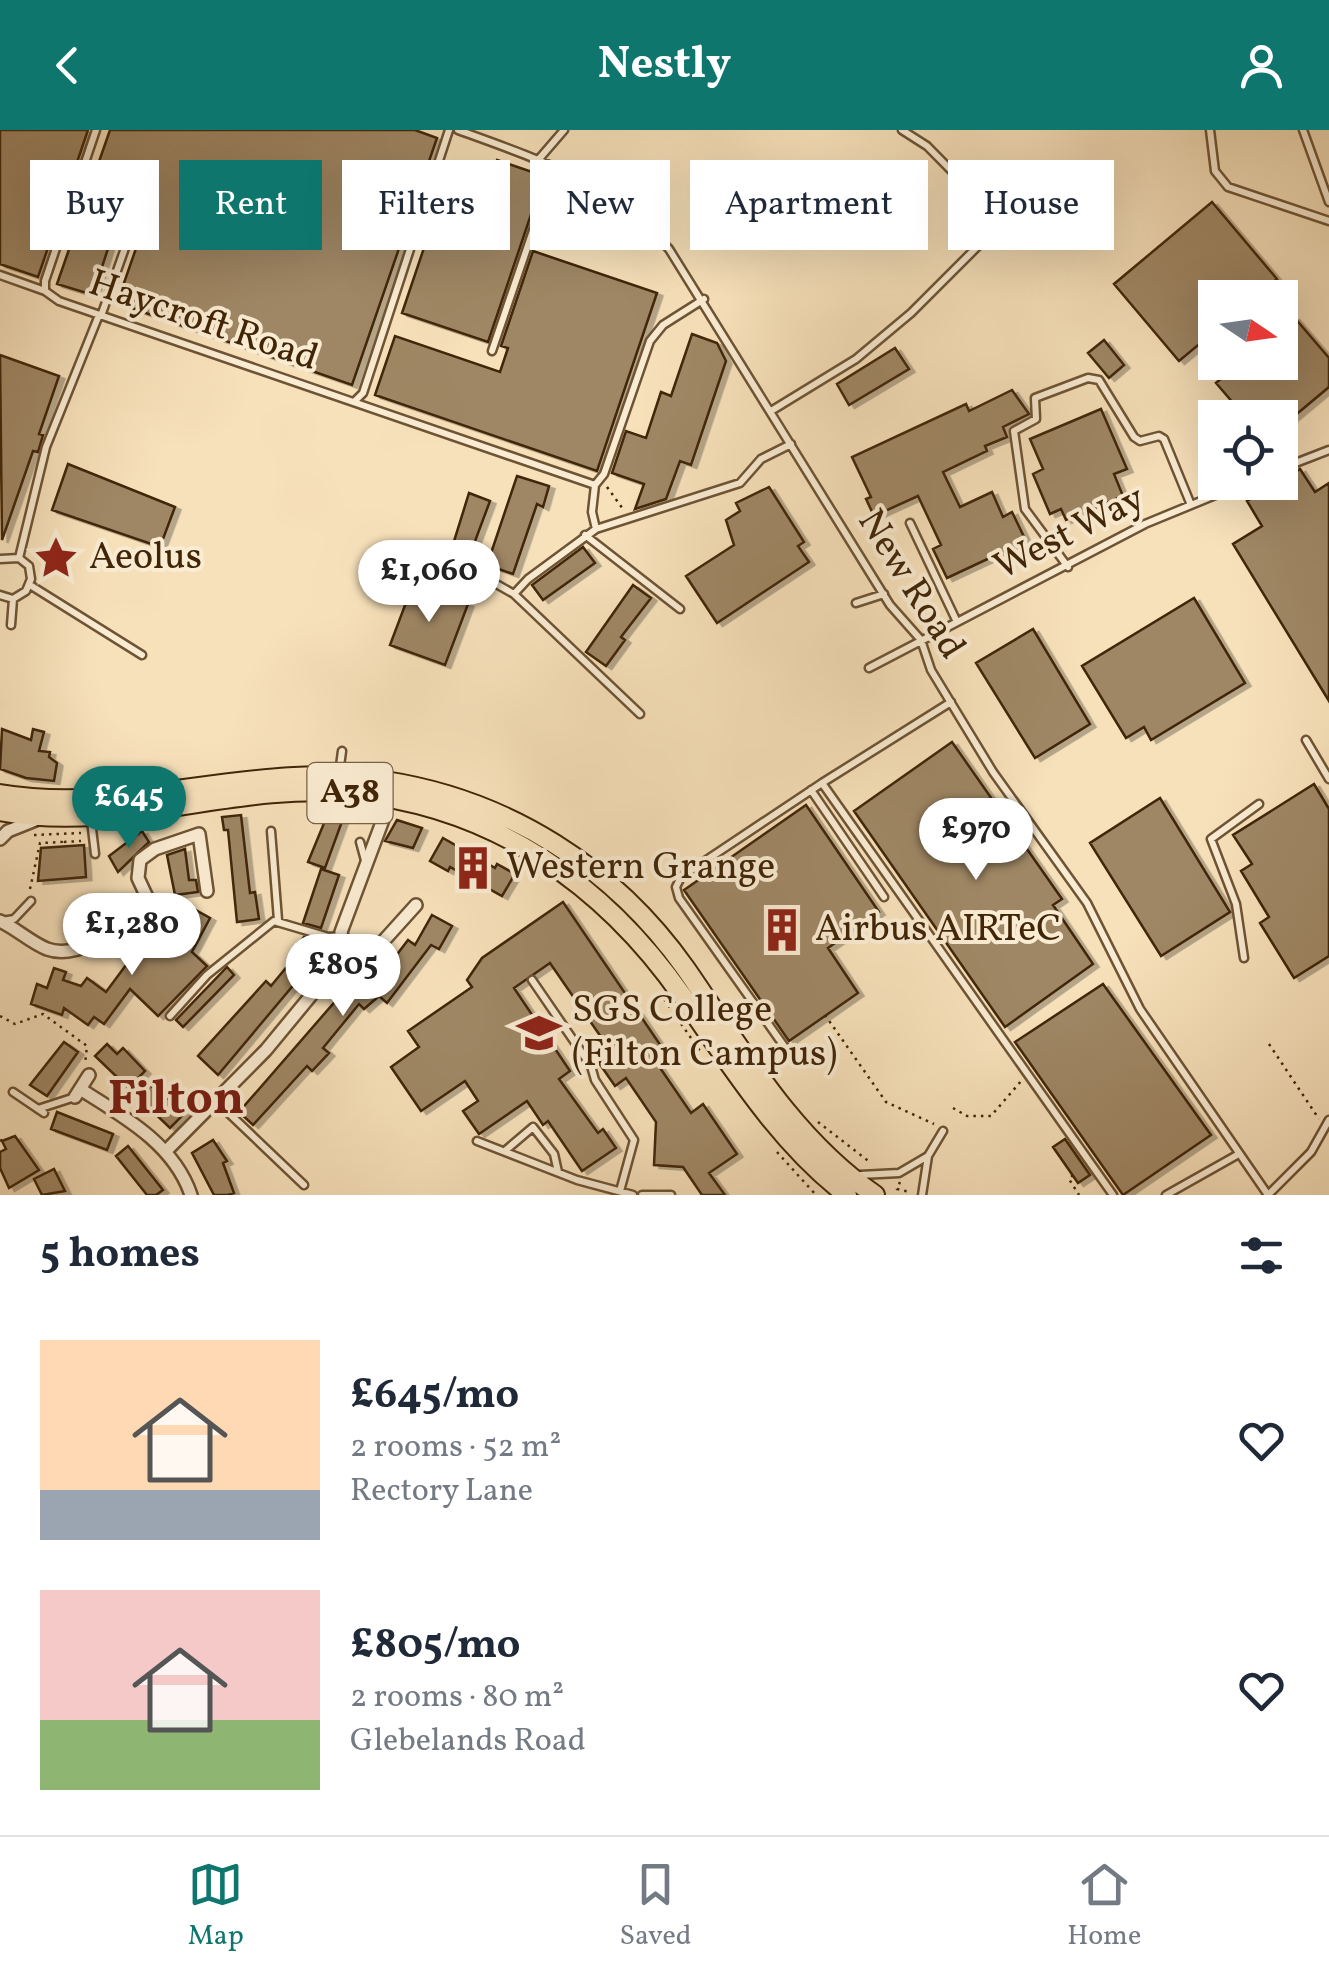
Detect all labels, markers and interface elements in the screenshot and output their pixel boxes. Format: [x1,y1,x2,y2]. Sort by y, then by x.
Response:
text: Nestly [598,34,731,97]
icon: back [40,38,95,93]
icon: person [1234,38,1289,93]
chip: Buy [30,160,159,250]
chip: Rent [179,160,322,250]
chip: Filters [342,160,510,250]
chip: New [530,160,670,250]
chip: Apartment [690,160,928,250]
chip: House [948,160,1114,250]
street label: Haycroft Road [81,258,325,386]
north arrow [1198,280,1298,380]
map controls [1198,280,1298,500]
button: locate [1198,400,1298,500]
street label: West Way [985,473,1155,595]
street label: New Road [843,500,977,670]
place label: Aeolus [89,532,202,585]
place icon: Aeolus [32,534,80,582]
pin: £1,060 [348,540,510,625]
text: £1,060 [380,550,478,594]
road number: A38 [308,763,392,823]
pin: £645 [70,766,188,851]
text: £645 [94,776,164,820]
pin: £970 [917,798,1035,883]
text: £970 [941,808,1011,852]
place label: Western Grange [506,842,775,895]
building icon: Western Grange [449,844,497,892]
pin: £1,280 [51,893,213,978]
text: £1,280 [85,903,179,947]
place label: Airbus AIRTeC [815,904,1061,957]
building icon: Airbus AIRTeC [758,906,806,954]
pin: £805 [284,934,402,1019]
text: £805 [308,944,378,988]
place label: SGS College (Filton Campus) [572,985,837,1082]
school or university icon: SGS College (Filton Campus) [515,1009,563,1057]
district label: Filton [108,1067,244,1134]
text: 5 homes [40,1226,200,1285]
icon: filters [1234,1228,1289,1283]
text: £645/mo [350,1367,519,1426]
icon: home [120,1380,240,1500]
icon: heart [1234,1413,1289,1468]
text: 2 rooms · 52 m² [350,1426,561,1470]
text: Rectory Lane [350,1470,533,1514]
text: £805/mo [350,1617,521,1676]
icon: home [120,1630,240,1750]
icon: heart [1234,1663,1289,1718]
text: 2 rooms · 80 m² [350,1676,564,1720]
text: Glebelands Road [350,1720,586,1764]
tab: Map [188,1857,244,1956]
tab: Saved [619,1857,692,1956]
tab: Home [1067,1857,1141,1956]

